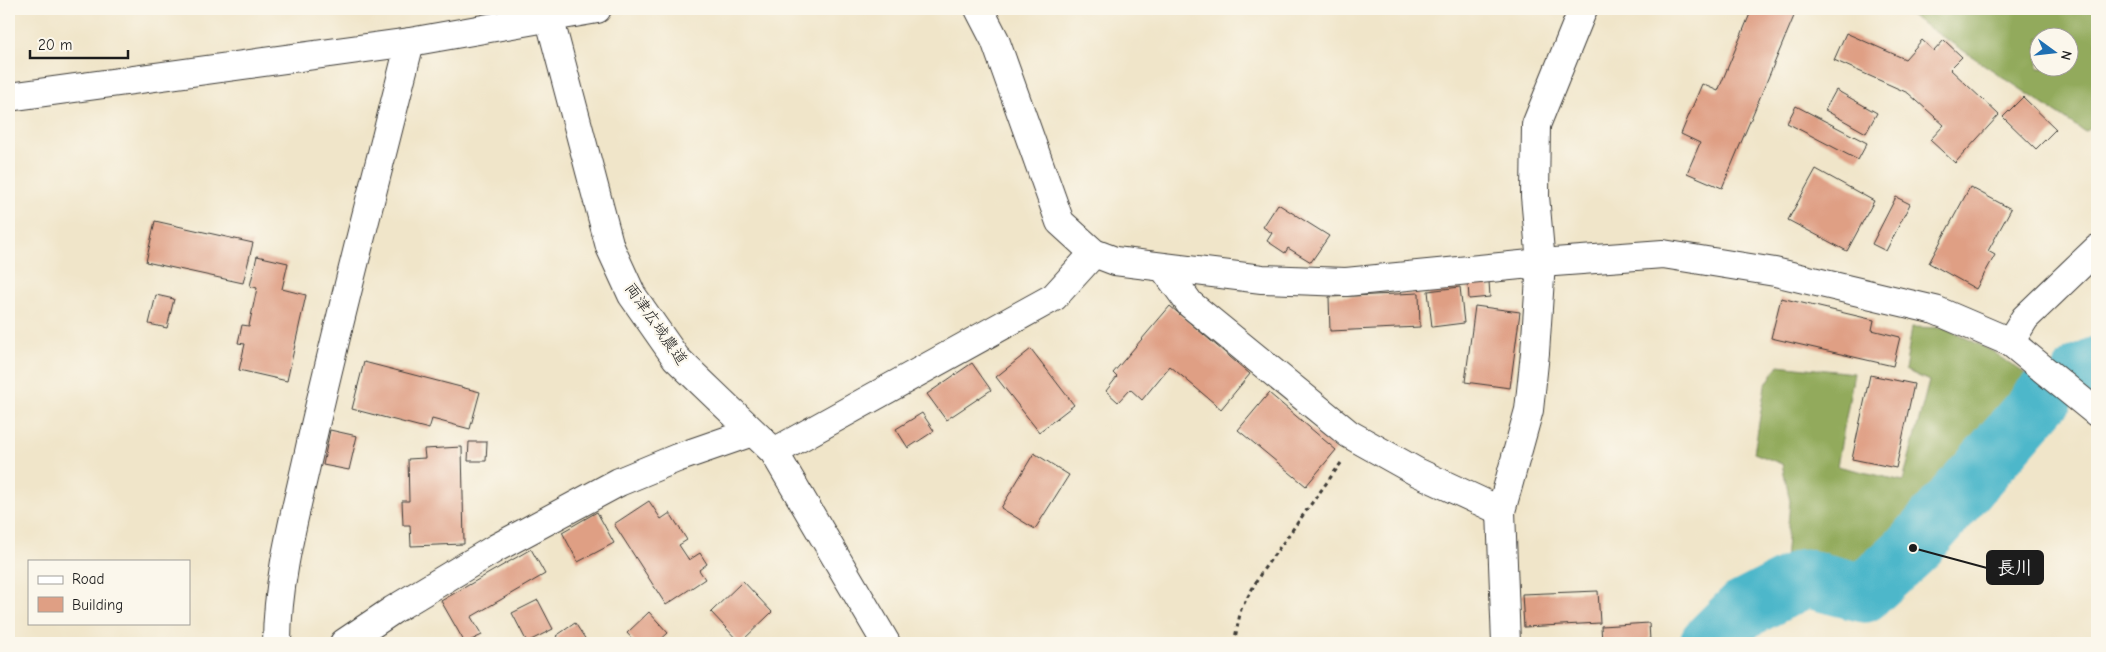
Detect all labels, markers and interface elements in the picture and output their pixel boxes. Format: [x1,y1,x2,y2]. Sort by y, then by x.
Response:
scale bar [30,28,128,60]
north arrow [2028,28,2078,78]
text: 20 m [38,36,72,54]
text: N [2057,49,2075,62]
street label: 両津広域農道 [621,280,691,368]
callout: 長川 [1987,551,2043,584]
text: 長川 [1997,558,2033,579]
legend [28,560,190,624]
text: Road [72,570,104,588]
text: Building [72,596,123,614]

